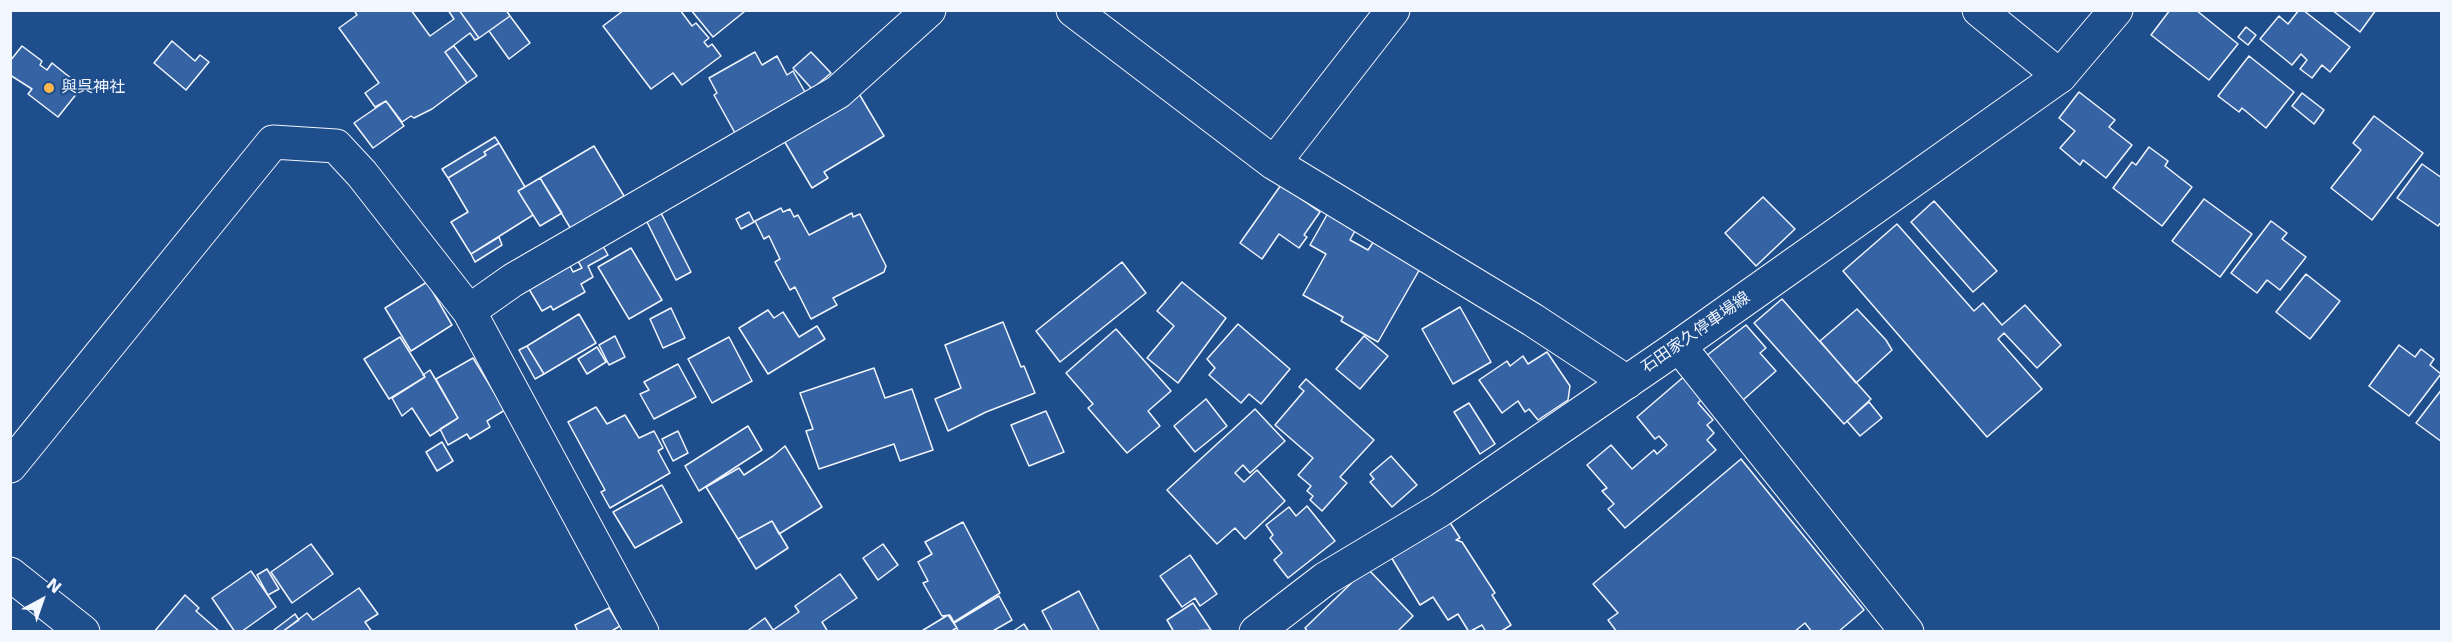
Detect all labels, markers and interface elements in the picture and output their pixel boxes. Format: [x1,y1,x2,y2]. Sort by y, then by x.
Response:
place label: 與呉神社 [61,78,125,98]
marker: 與呉神社 [42,81,56,95]
street label: 石田家久停車場線 [1638,288,1754,378]
north arrow [12,570,72,630]
text: N [43,574,65,597]

